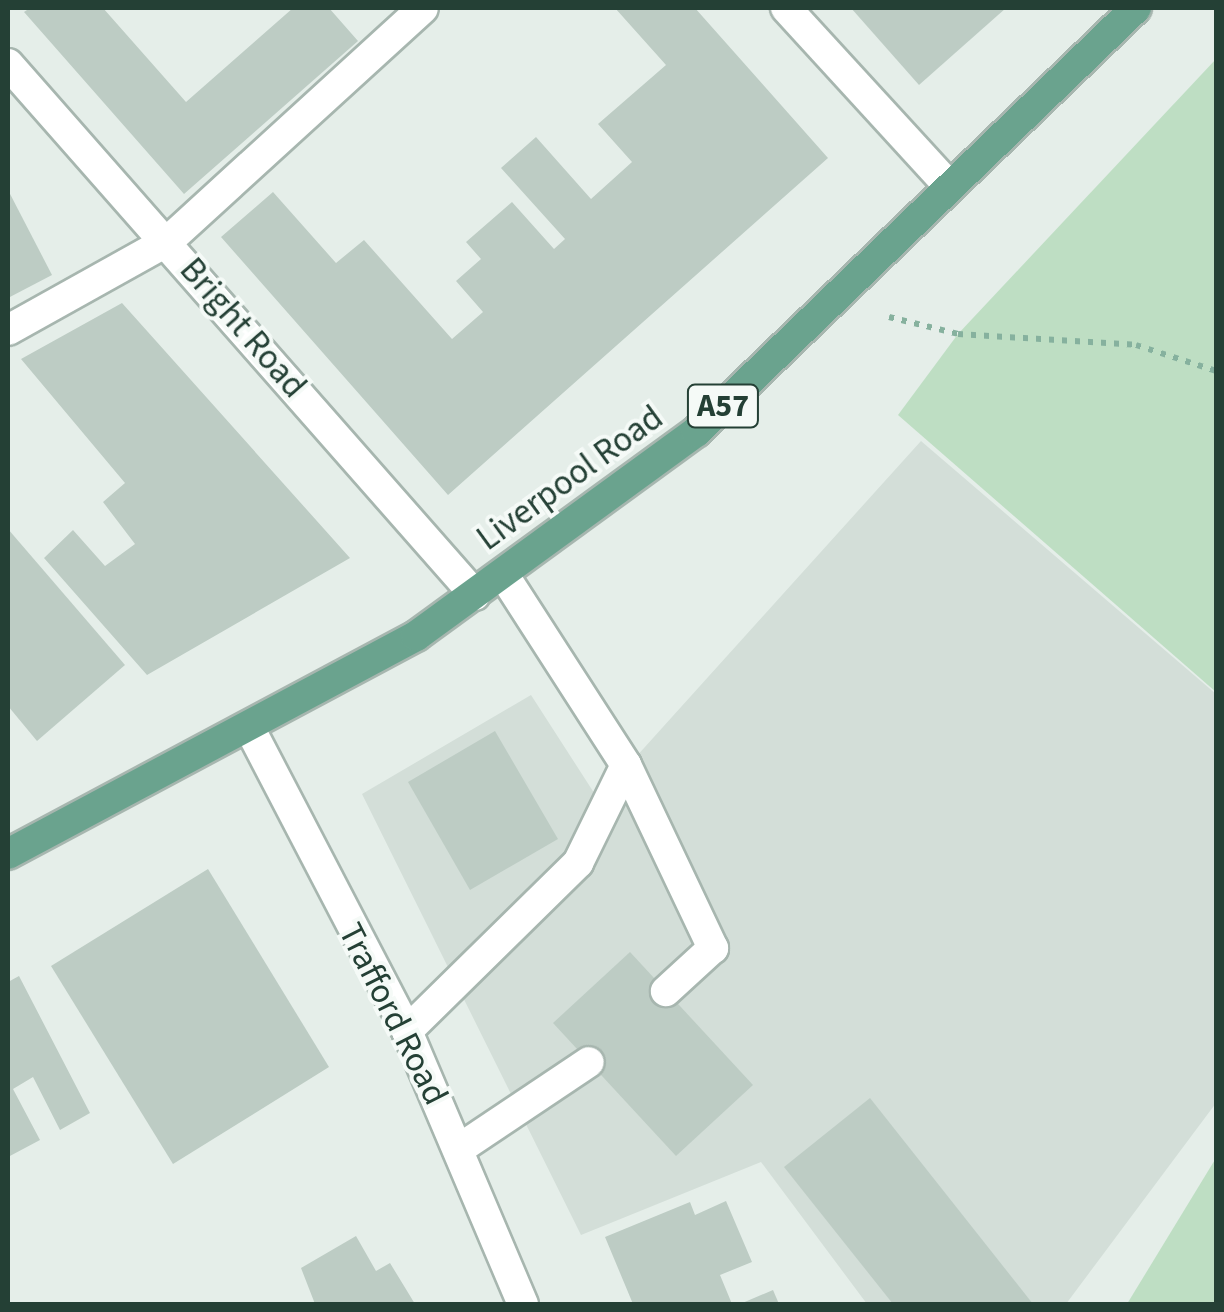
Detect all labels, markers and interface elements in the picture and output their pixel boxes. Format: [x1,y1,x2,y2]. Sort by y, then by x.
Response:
street label: Bright Road [171,249,315,407]
road number: A57 [686,379,760,433]
street label: Liverpool Road [469,396,671,560]
street label: Trafford Road [329,916,457,1112]

